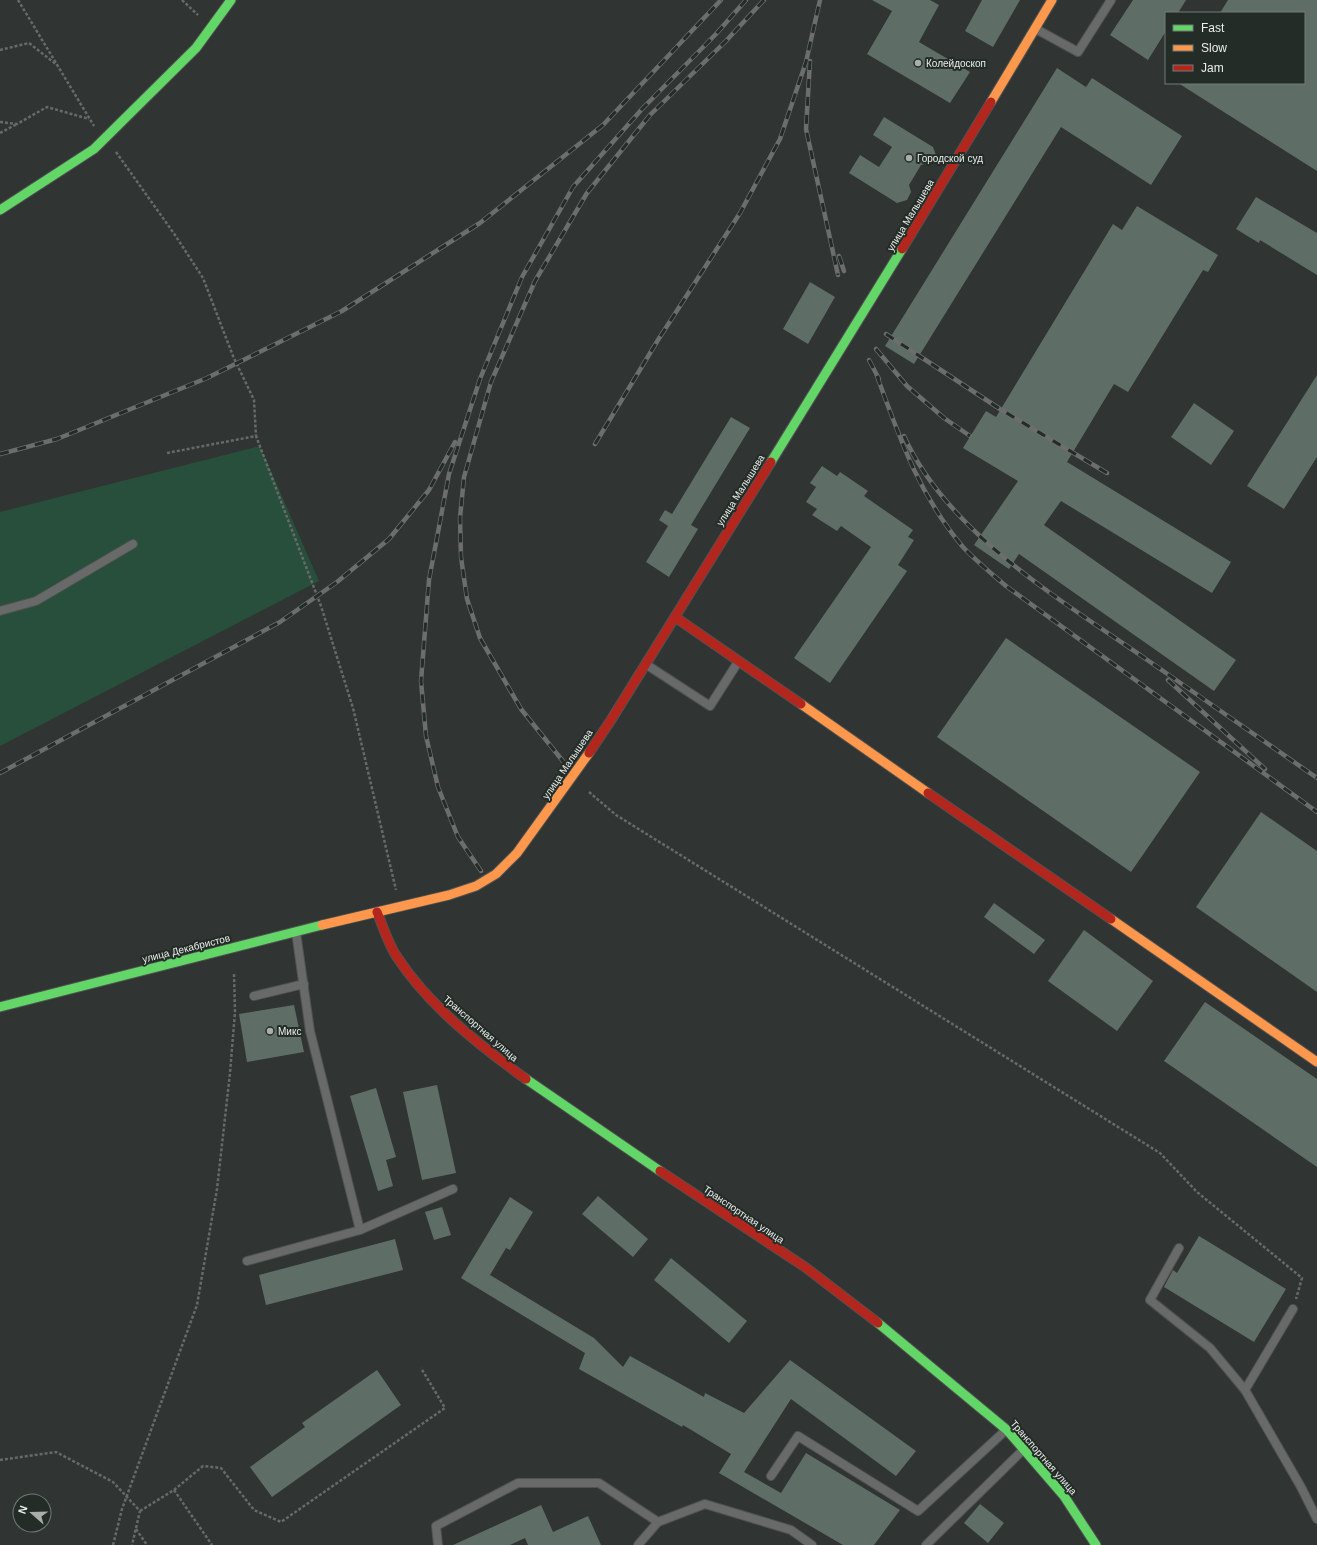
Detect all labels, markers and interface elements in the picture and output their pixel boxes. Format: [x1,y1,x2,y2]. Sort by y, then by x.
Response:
legend [1165,12,1305,84]
text: Fast [1201,21,1225,35]
text: Slow [1201,41,1227,55]
marker: Колейдоскоп [913,58,923,68]
place label: Колейдоскоп [926,58,986,69]
text: Jam [1201,61,1224,75]
marker: Городской суд [904,153,914,163]
place label: Городской суд [917,153,983,164]
street label: улица Малышева [885,177,936,253]
street label: улица Малышева [714,452,767,528]
street label: улица Малышева [540,727,595,801]
street label: улица Декабристов [141,932,231,965]
street label: Транспортная улица [441,993,520,1064]
marker: Микс [265,1026,275,1036]
place label: Микс [278,1026,301,1037]
street label: Транспортная улица [701,1183,786,1246]
street label: Транспортная улица [1008,1418,1079,1497]
north arrow [12,1493,52,1533]
text: N [16,1504,30,1515]

